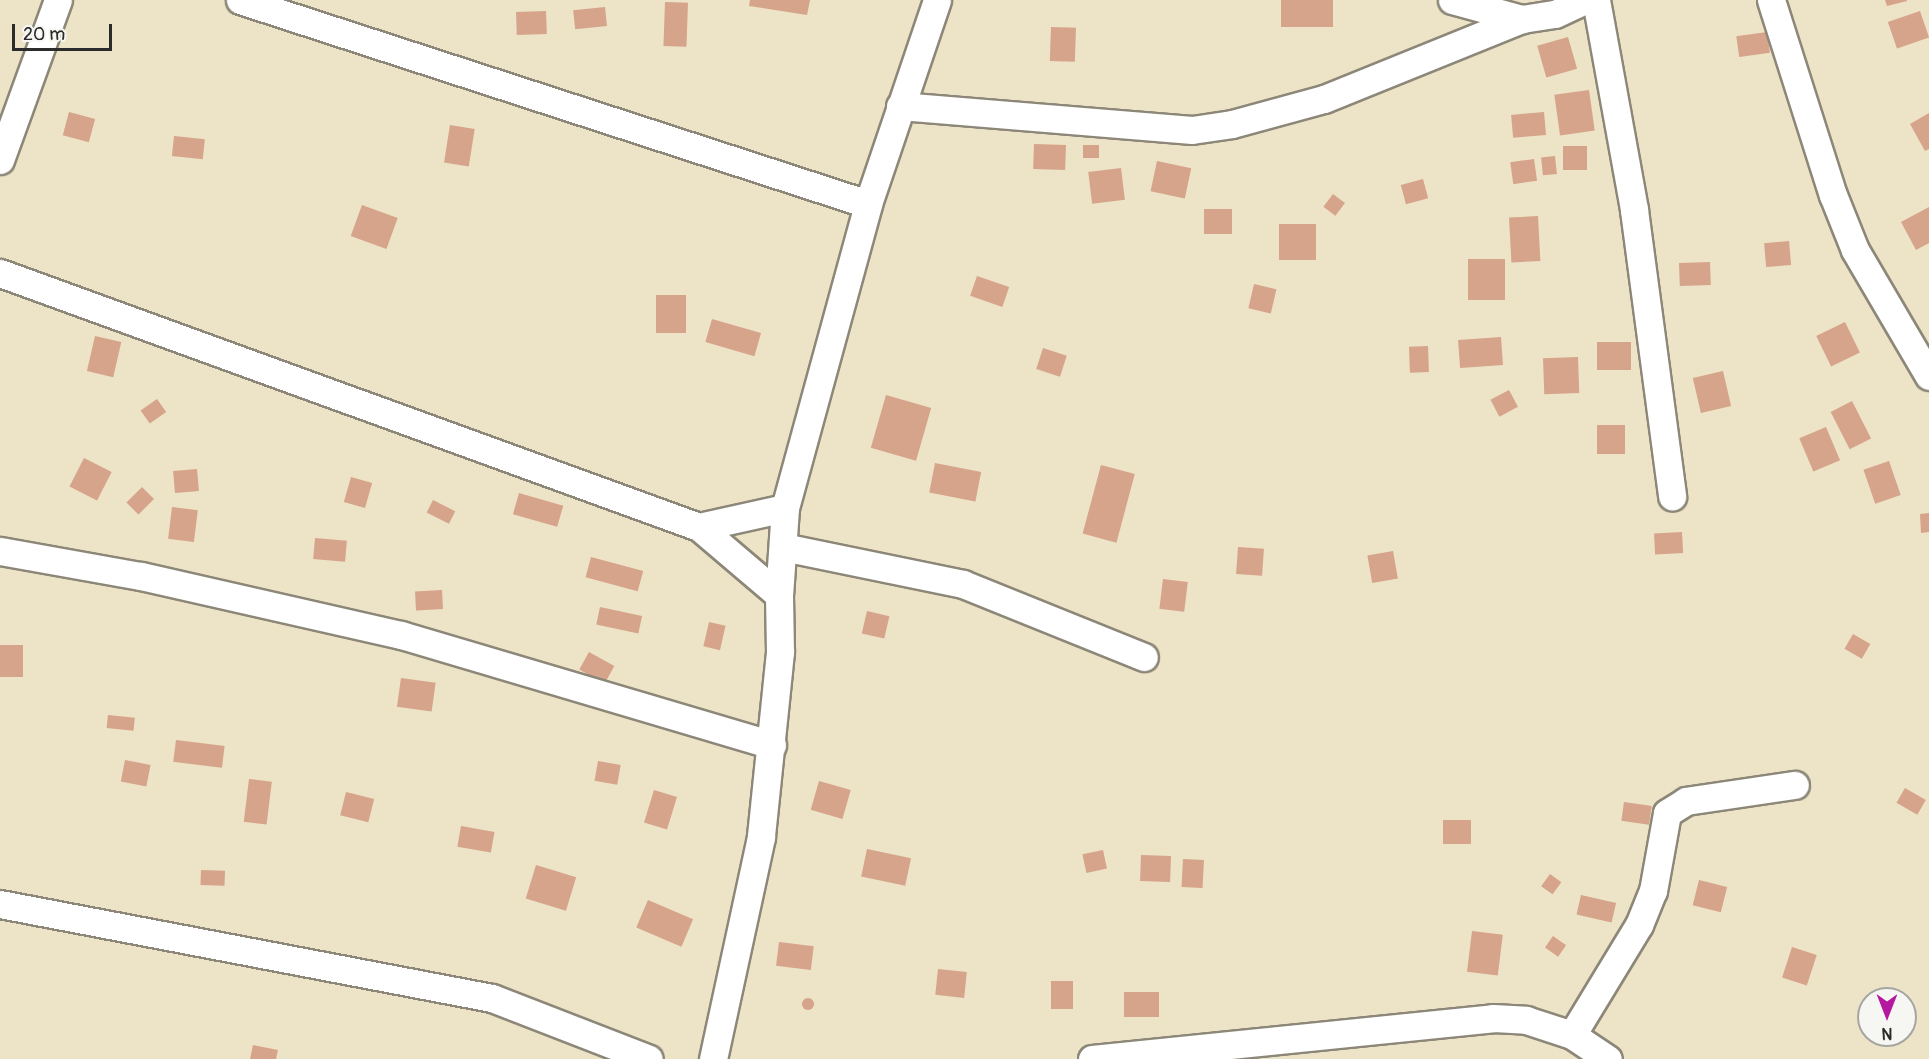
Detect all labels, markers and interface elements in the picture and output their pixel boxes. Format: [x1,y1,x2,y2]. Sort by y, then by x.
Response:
scale bar [15,12,116,50]
text: 20 m [23,23,65,46]
north arrow [1857,987,1917,1047]
text: N [1882,1023,1892,1043]

